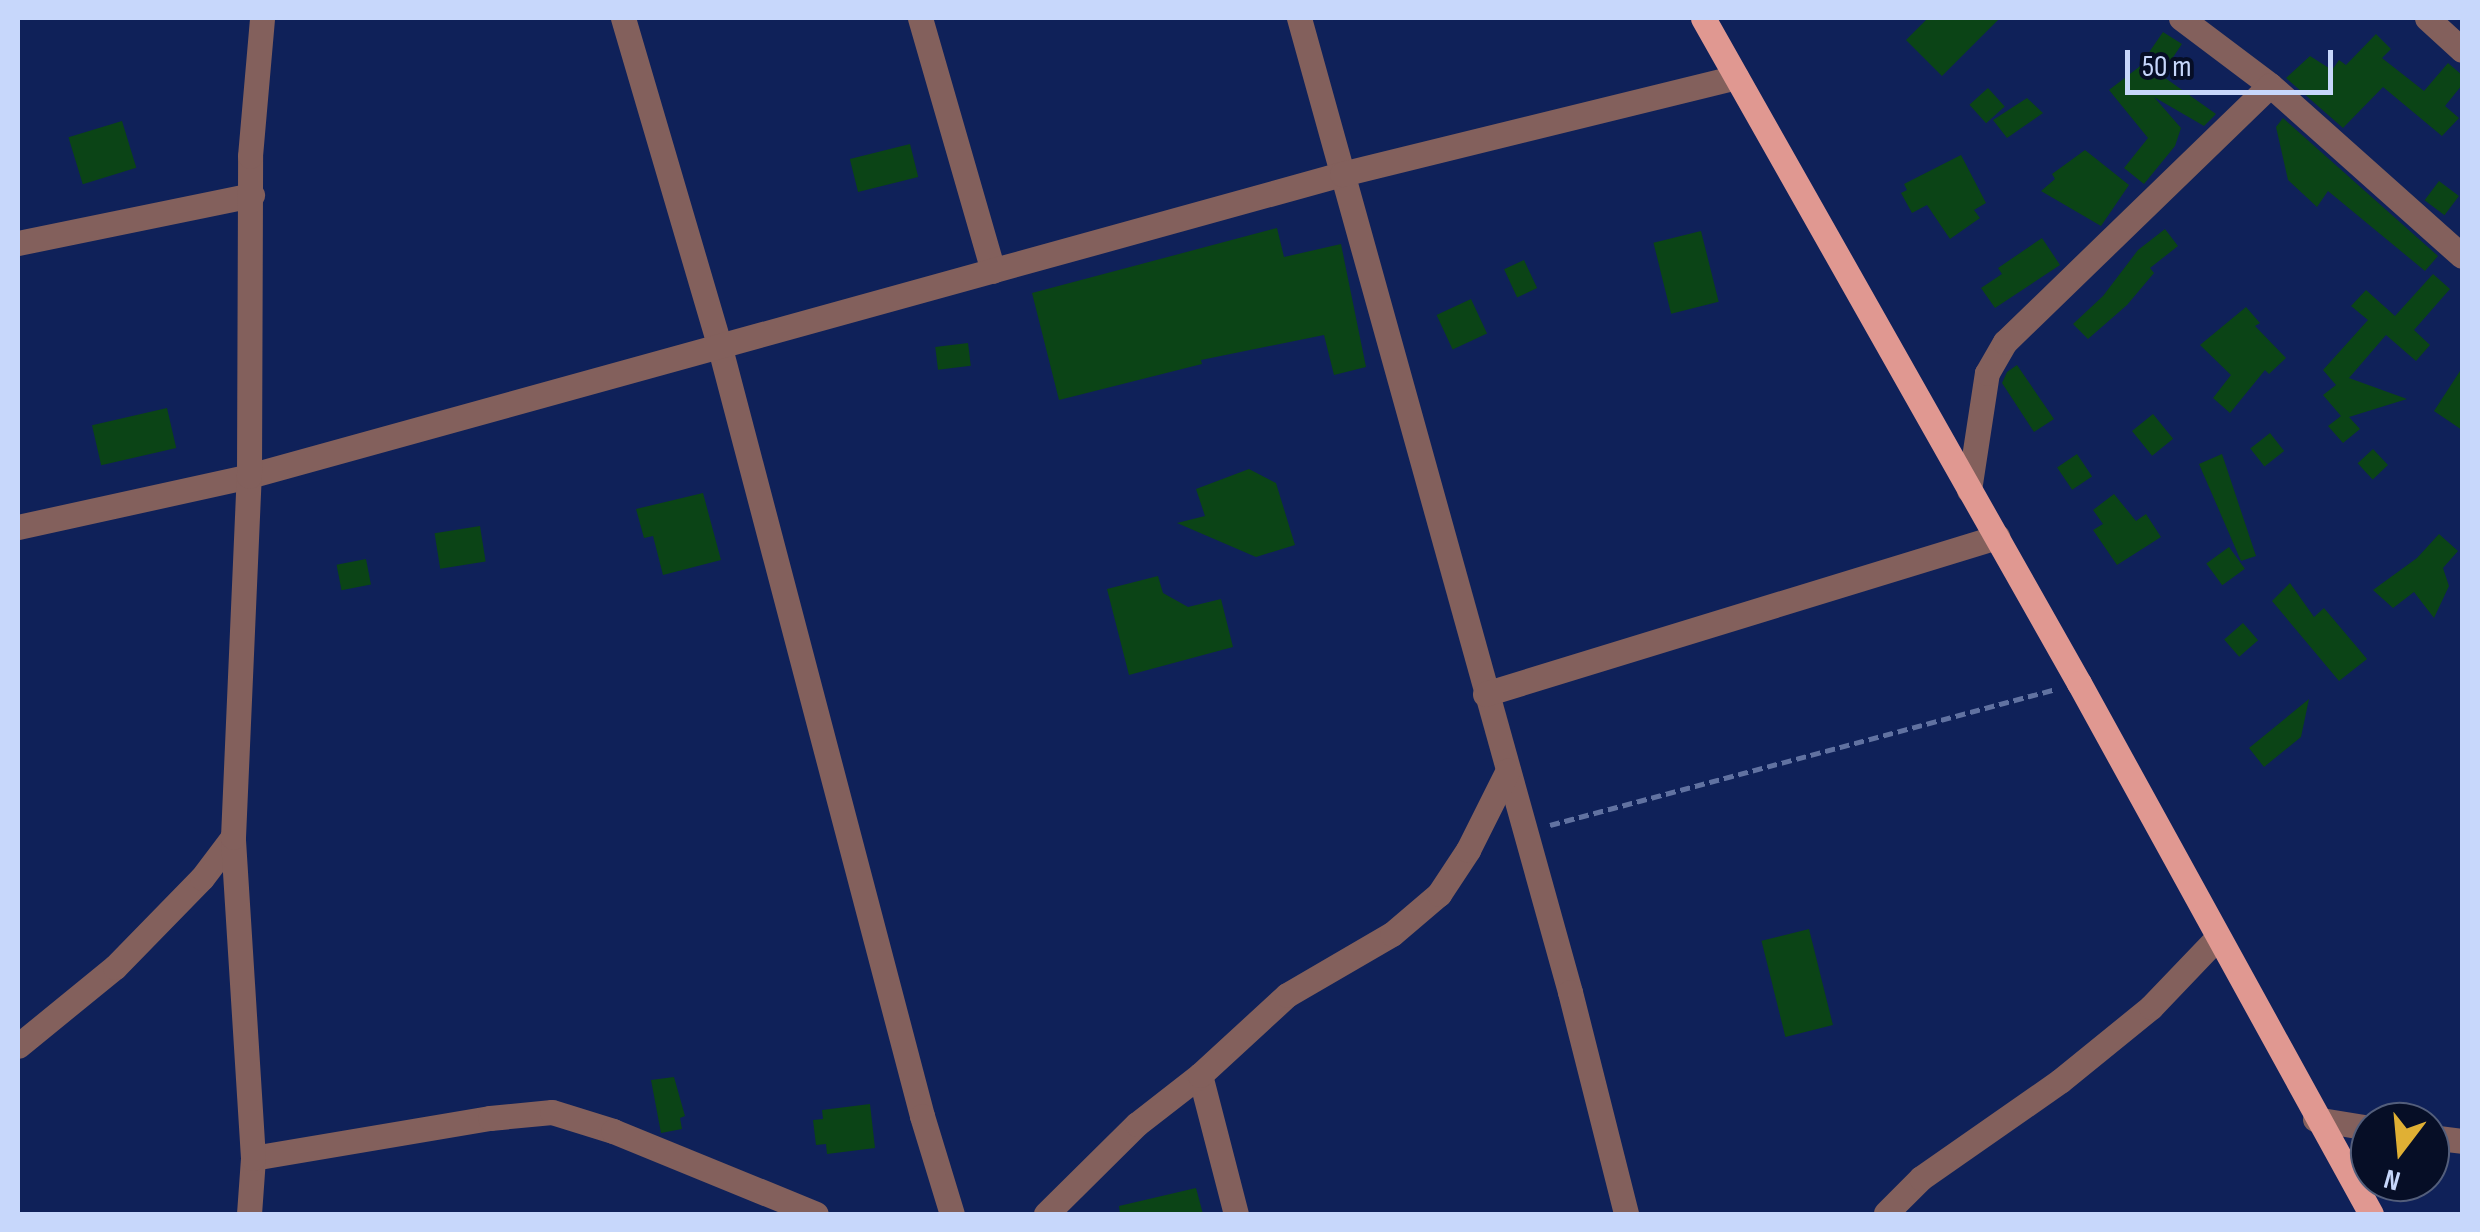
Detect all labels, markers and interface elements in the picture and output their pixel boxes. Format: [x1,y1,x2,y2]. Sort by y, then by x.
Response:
scale bar [2130,30,2338,92]
text: 50 m [2142,49,2191,85]
north arrow [2350,1102,2450,1202]
text: N [2380,1161,2404,1197]

